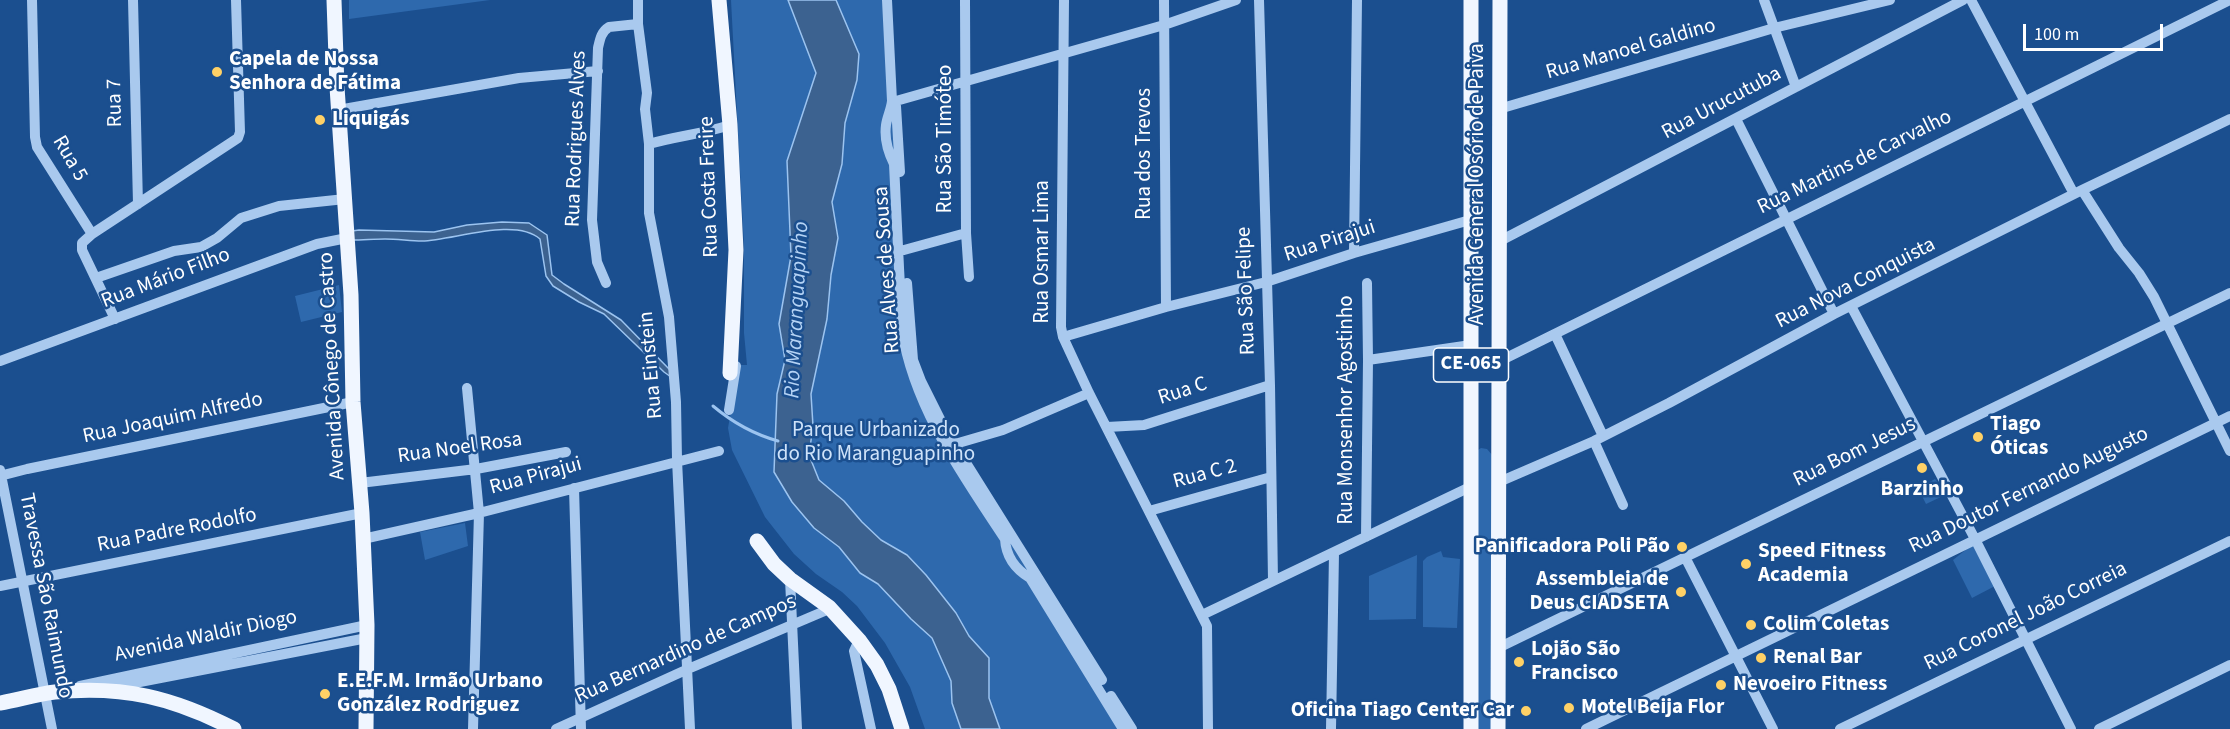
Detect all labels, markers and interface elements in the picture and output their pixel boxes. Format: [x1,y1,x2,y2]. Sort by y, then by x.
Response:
scale bar [2026,12,2166,50]
street label: Rua Manoel Galdino [1543,14,1719,86]
text: 100 m [2034,22,2079,47]
street label: Avenida General Osório de Paiva [1465,43,1491,325]
place label: Capela de Nossa Senhora de Fátima [229,47,401,97]
street label: Rua Rodrigues Alves [561,50,593,228]
street label: Rua Urucutuba [1658,62,1786,146]
marker: Capela de Nossa Senhora de Fátima [210,65,224,79]
street label: Rua São Timóteo [933,65,959,213]
street label: Rua 7 [103,78,129,128]
street label: Rua dos Trevos [1132,88,1158,220]
street label: Rua Martins de Carvalho [1754,105,1956,221]
place label: Liquigás [332,107,410,133]
marker: Liquigás [313,113,327,127]
street label: Rua Costa Freire [695,116,725,258]
street label: Rua 5 [46,132,92,186]
street label: Rua Osmar Lima [1030,180,1056,324]
street label: Rua Alves de Sousa [870,185,906,355]
street label: Rua Pirajui [1281,215,1379,269]
water label: Rio Maranguapinho [780,221,816,399]
street label: Rua São Felipe [1232,226,1262,356]
street label: Rua Nova Conquista [1772,233,1940,335]
street label: Rua Mário Filho [98,243,234,315]
street label: Avenida Cônego de Castro [314,251,352,481]
street label: Rua Monsenhor Agostinho [1334,295,1360,525]
street label: Rua Einstein [635,310,669,420]
road number: CE-065 [1434,348,1508,382]
street label: Rua C [1155,372,1211,412]
street label: Rua Joaquim Alfredo [81,388,265,450]
place label: Tiago Óticas [1990,412,2048,462]
street label: Rua Bom Jesus [1790,413,1920,493]
park label: Parque Urbanizado do Rio Maranguapinho [777,418,975,468]
street label: Rua Doutor Fernando Augusto [1905,422,2153,560]
street label: Rua Noel Rosa [396,428,524,470]
marker: Tiago Óticas [1971,430,1985,444]
street label: Rua Pirajui [487,453,585,501]
street label: Rua C 2 [1170,454,1240,496]
marker: Barzinho [1915,461,1929,475]
place label: Barzinho [1880,477,1964,503]
street label: Travessa São Raimundo [13,491,77,701]
street label: Rua Padre Rodolfo [95,503,259,559]
place label: Panificadora Poli Pão [1475,534,1670,560]
place label: Speed Fitness Academia [1758,539,1886,589]
marker: Panificadora Poli Pão [1675,540,1689,554]
marker: Speed Fitness Academia [1739,557,1753,571]
street label: Rua Coronel João Correia [1920,557,2132,677]
place label: Assembleia de Deus CIADSETA [1529,567,1669,617]
marker: Assembleia de Deus CIADSETA [1674,585,1688,599]
street label: Rua Bernardino de Campos [572,590,800,710]
street label: Avenida Waldir Diogo [112,605,300,669]
place label: Colim Coletas [1763,612,1889,638]
marker: Colim Coletas [1744,618,1758,632]
place label: Lojão São Francisco [1531,637,1620,687]
place label: Renal Bar [1773,645,1862,671]
marker: Renal Bar [1754,651,1768,665]
marker: Lojão São Francisco [1512,655,1526,669]
place label: E.E.F.M. Irmão Urbano González Rodriguez [337,669,543,719]
place label: Nevoeiro Fitness [1733,672,1887,698]
marker: Nevoeiro Fitness [1714,678,1728,692]
marker: E.E.F.M. Irmão Urbano González Rodriguez [318,687,332,701]
place label: Motel Beija Flor [1581,695,1724,721]
place label: Oficina Tiago Center Car [1291,698,1514,724]
marker: Motel Beija Flor [1562,701,1576,715]
marker: Oficina Tiago Center Car [1519,704,1533,718]

